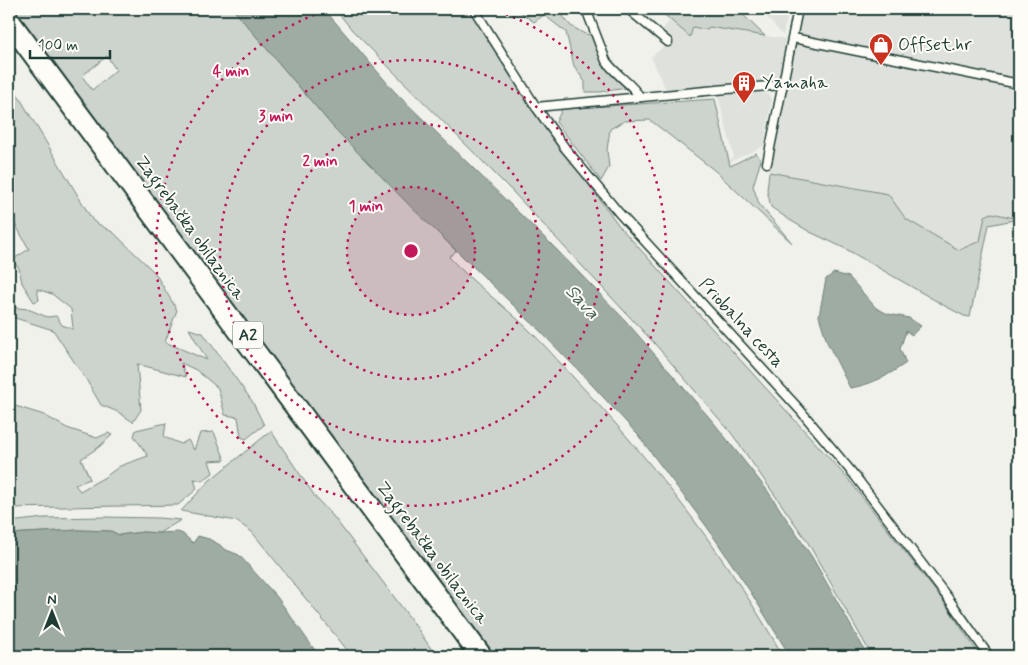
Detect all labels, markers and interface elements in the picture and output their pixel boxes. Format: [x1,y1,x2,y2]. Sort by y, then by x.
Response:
scale bar [30,28,110,60]
shop icon: Offset.hr [868,32,894,66]
place label: Offset.hr [898,33,972,57]
text: 100 m [38,36,78,56]
text: 4 min [213,62,249,82]
building icon: Yamaha [731,70,757,104]
place label: Yamaha [762,71,828,95]
text: 3 min [259,107,293,127]
street label: Zagrebačka obilaznica [128,151,251,306]
text: 2 min [302,152,338,172]
text: 1 min [349,197,383,217]
centre of rings [402,242,420,260]
street label: Priobalna cesta [693,273,789,373]
water label: Sava [560,279,605,325]
road number: A2 [233,322,263,348]
street label: Zagrebačka obilaznica [369,477,494,631]
north arrow [28,588,78,638]
text: N [47,591,57,609]

